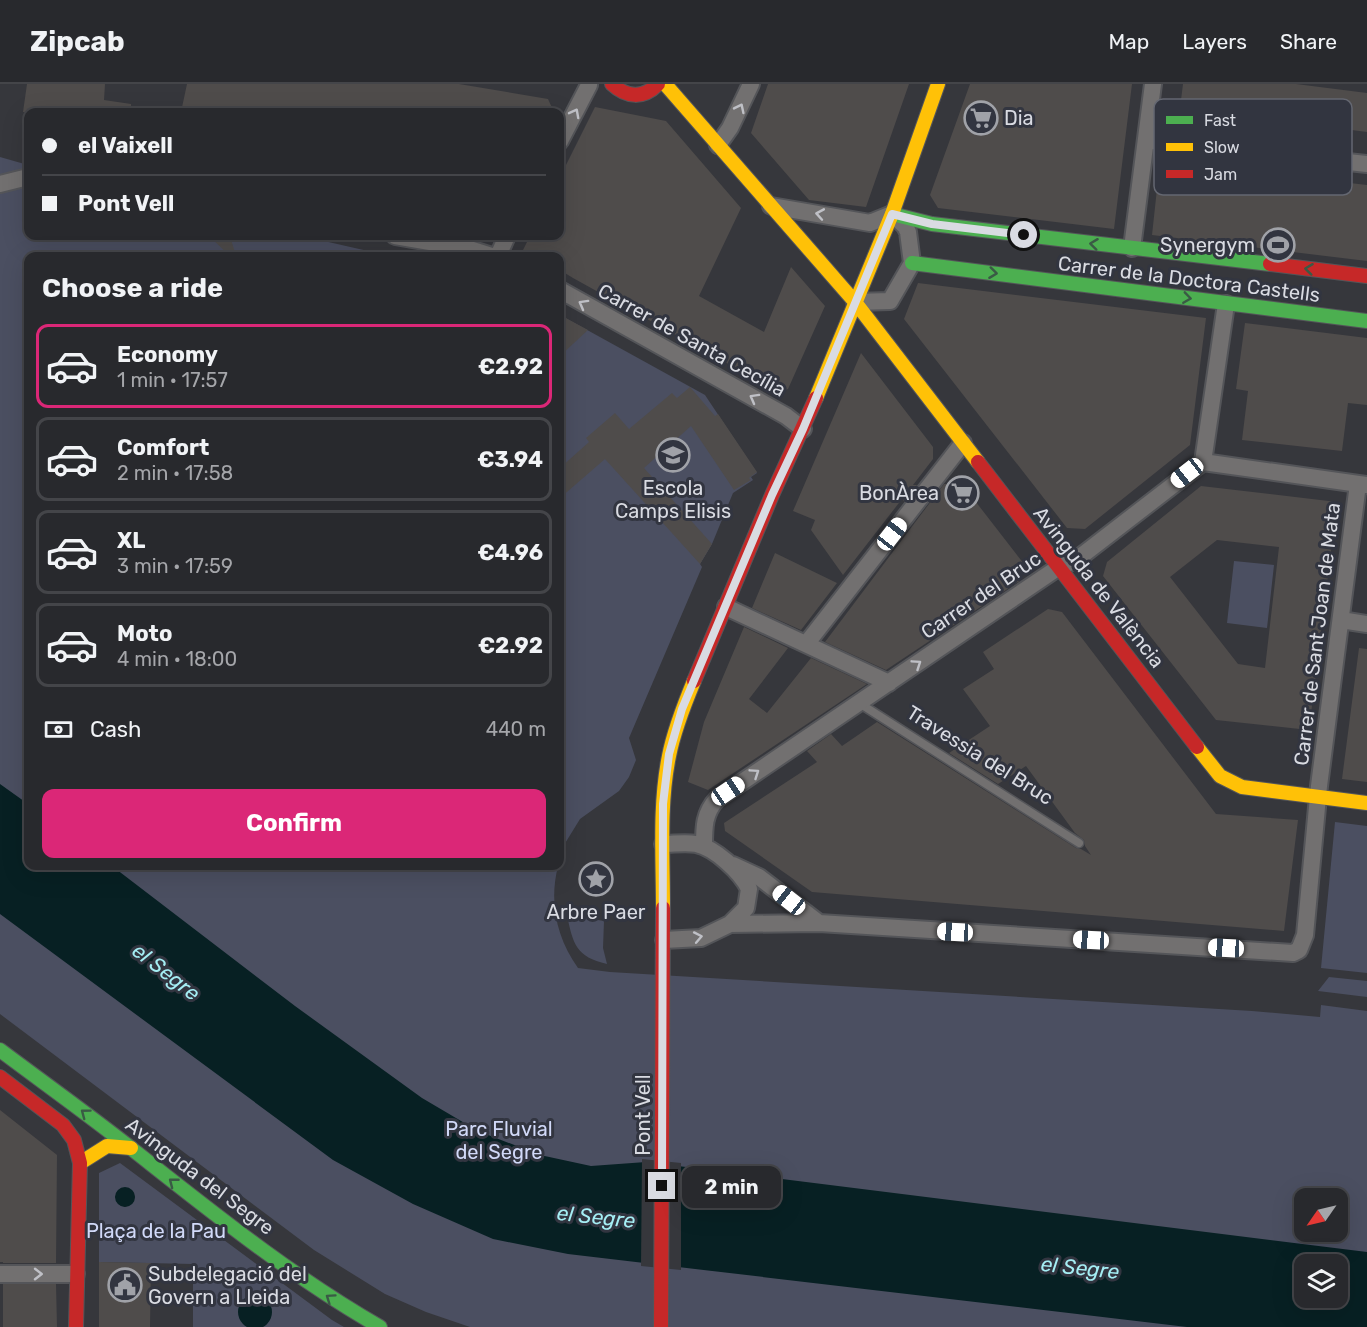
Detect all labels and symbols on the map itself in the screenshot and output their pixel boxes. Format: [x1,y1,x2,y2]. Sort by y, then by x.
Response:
legend [1154,99,1352,195]
supermarket icon: Dia [963,100,999,136]
one-way arrow [733,103,745,114]
place label: Dia [1004,106,1034,130]
one-way arrow [567,108,579,119]
text: Fast [1204,111,1236,130]
text: Slow [1204,138,1240,157]
text: Jam [1204,165,1237,184]
one-way arrow [816,208,826,221]
route start [1010,221,1037,248]
sports icon: Synergym [1260,227,1296,263]
place label: Synergym [1160,233,1255,257]
one-way arrow [1090,238,1099,250]
street label: Carrer de la Doctora Castells [1057,251,1321,307]
one-way arrow [1304,263,1313,276]
one-way arrow [989,267,998,279]
street label: Carrer de Santa Cecília [594,278,790,402]
one-way arrow [1182,291,1191,304]
one-way arrow [579,299,589,311]
one-way arrow [749,394,760,405]
school or university icon: Escola Camps Elisis [655,437,691,473]
car [1167,455,1207,491]
supermarket icon: BonÀrea [944,475,980,511]
place label: Escola Camps Elisis [615,476,731,523]
place label: BonÀrea [859,481,939,505]
street label: Carrer de Sant Joan de Mata [1289,501,1345,767]
street label: Avinguda de València [1029,502,1169,672]
car [874,514,910,554]
street label: Carrer del Bruc [916,546,1046,644]
one-way arrow [910,661,921,672]
street label: Travessia del Bruc [902,700,1058,810]
one-way arrow [748,769,759,780]
car [708,773,748,809]
place icon: Arbre Paer [578,861,614,897]
car [769,882,809,918]
place label: Arbre Paer [547,900,646,924]
car [937,922,973,942]
car [1073,930,1109,950]
one-way arrow [693,931,703,943]
water label: el Segre [128,937,205,1006]
car [1208,938,1244,958]
street label: Pont Vell [631,1074,655,1156]
one-way arrow [80,1110,91,1121]
street label: Avinguda del Segre [121,1112,279,1240]
park label: Parc Fluvial del Segre [445,1117,553,1164]
callout: 2 min [683,1165,782,1207]
route end [648,1172,675,1199]
one-way arrow [168,1179,179,1190]
north arrow [1294,1188,1348,1242]
water label: el Segre [556,1200,637,1233]
park label: Plaça de la Pau [86,1219,226,1243]
water label: el Segre [1040,1251,1121,1284]
place label: Subdelegació del Govern a Lleida [148,1262,307,1309]
public building icon: Subdelegació del Govern a Lleida [107,1267,143,1303]
one-way arrow [34,1268,43,1280]
one-way arrow [325,1294,336,1305]

